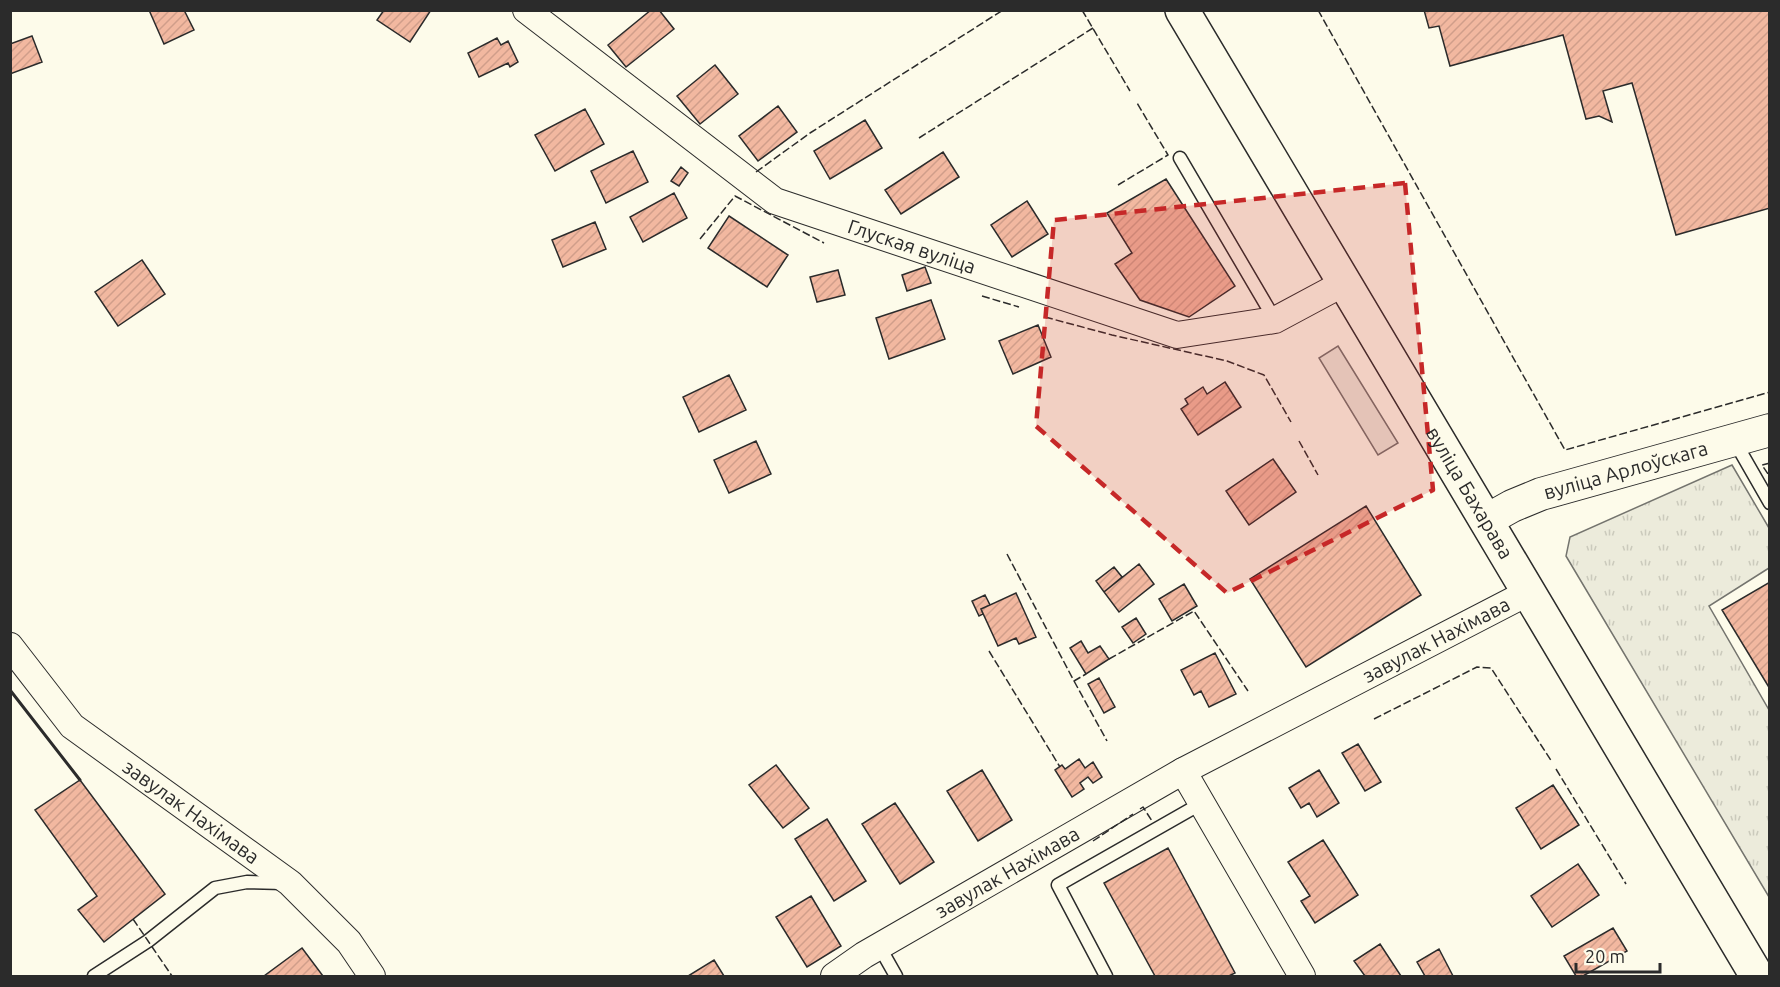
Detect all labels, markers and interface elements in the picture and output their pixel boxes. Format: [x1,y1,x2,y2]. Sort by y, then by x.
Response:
street label: Глуская вуліца [845,214,979,278]
street label: вуліца Бахарава [1422,422,1518,563]
street label: вуліца Арлоўскага [1541,436,1710,504]
street label: завулак Нахімава [1359,592,1513,687]
street label: завулак Нахімава [119,755,264,868]
street label: завулак Нахімава [931,821,1083,922]
scale bar [1576,936,1660,974]
text: 20 m [1585,946,1625,966]

